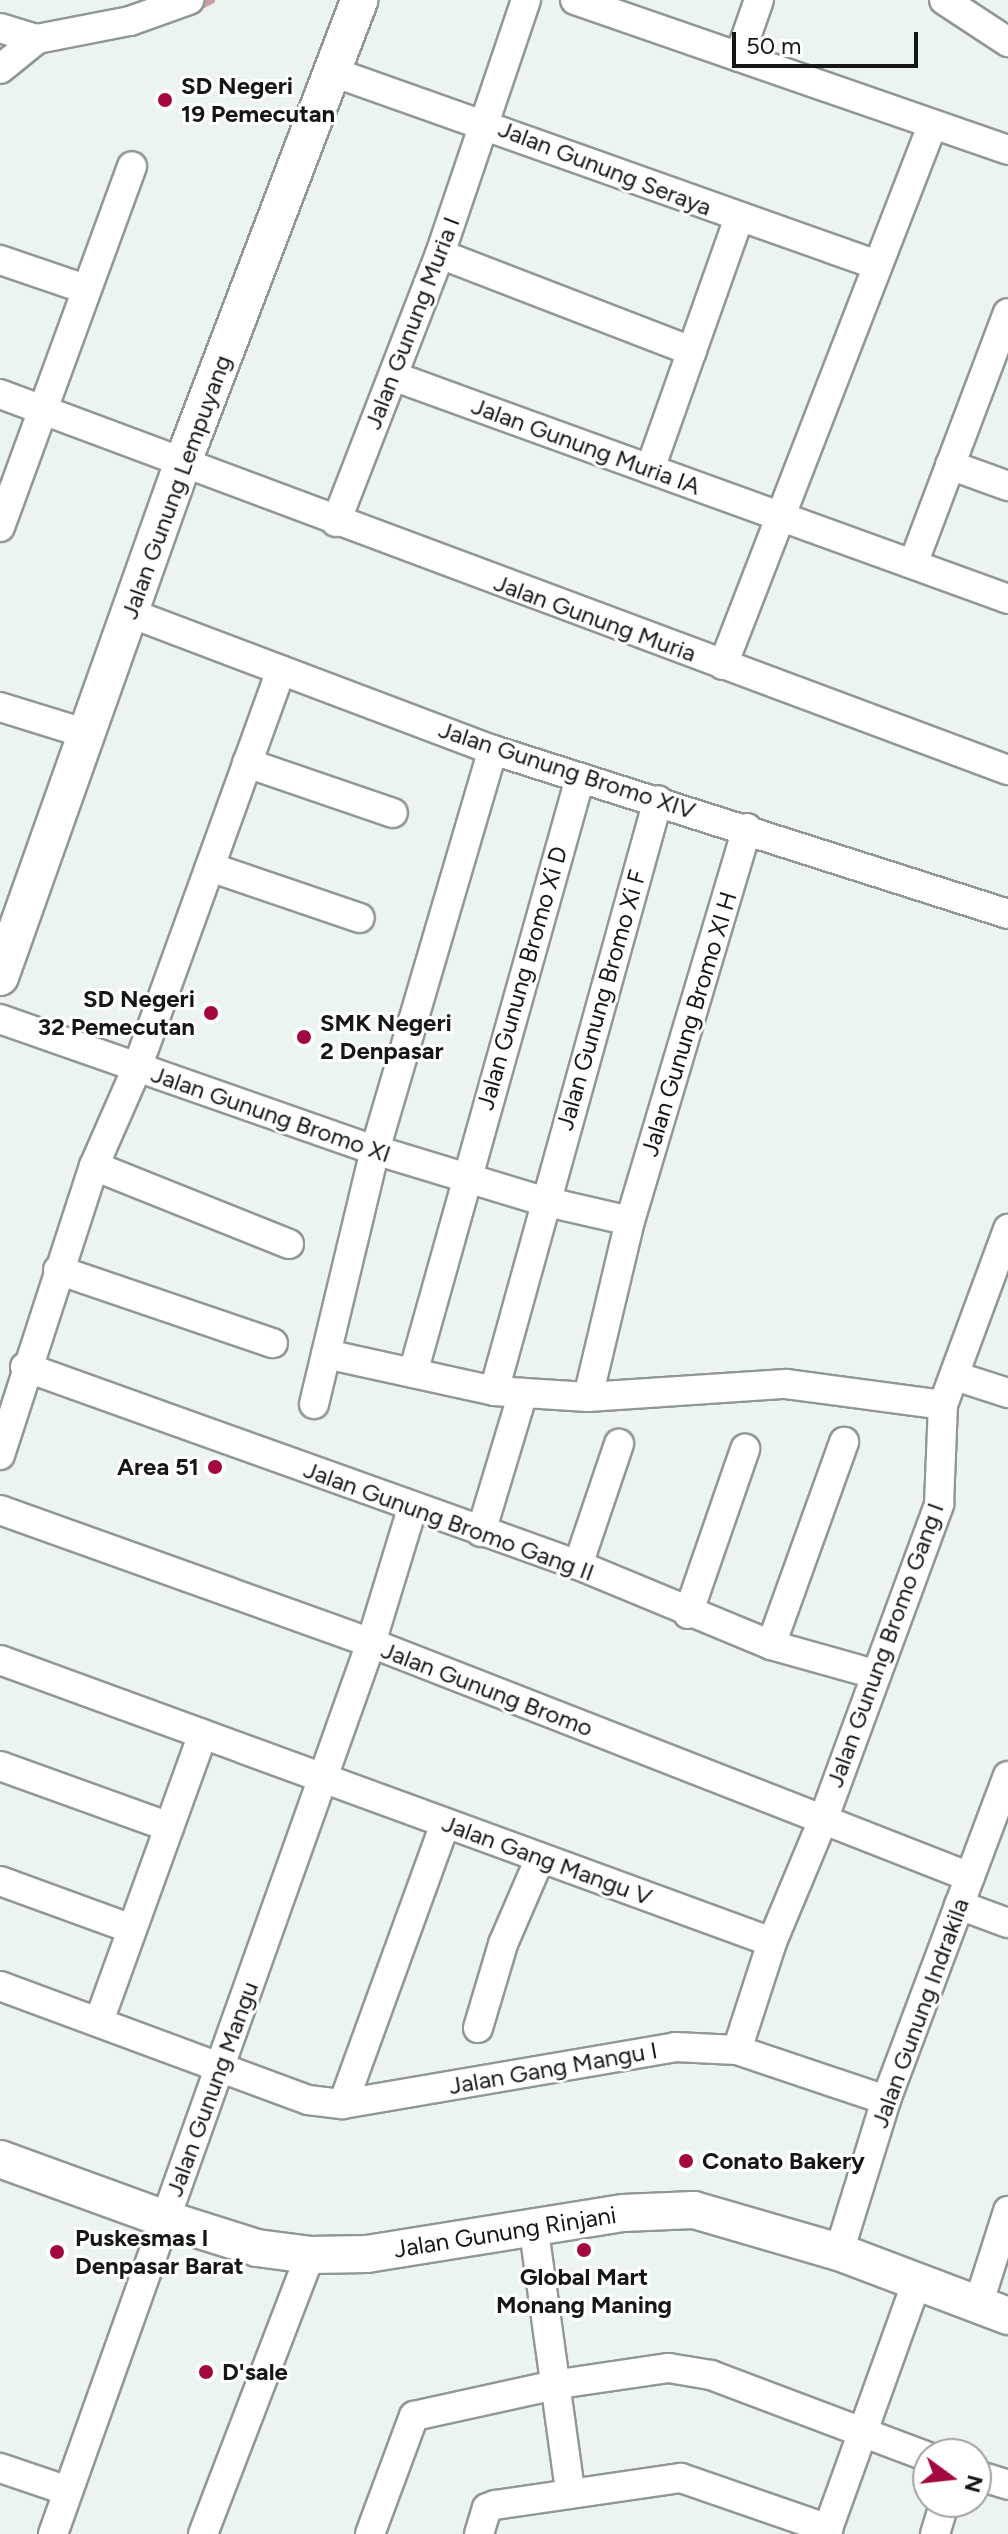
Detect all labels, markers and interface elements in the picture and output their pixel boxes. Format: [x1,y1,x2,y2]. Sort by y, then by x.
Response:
scale bar [736,16,922,66]
text: 50 m [746,31,802,60]
place label: SD Negeri 19 Pemecutan [181,72,335,128]
marker: SD Negeri 19 Pemecutan [156,91,174,109]
street label: Jalan Gunung Seraya [494,114,716,222]
street label: Jalan Gunung Muria I [358,213,466,433]
street label: Jalan Gunung Lempuyang [115,351,237,623]
street label: Jalan Gunung Muria IA [468,391,704,501]
street label: Jalan Gunung Muria [490,568,700,668]
street label: Jalan Gunung Bromo XIV [435,715,699,825]
street label: Jalan Gunung Bromo Xi D [471,843,573,1113]
street label: Jalan Gunung Bromo Xi F [550,867,652,1133]
street label: Jalan Gunung Bromo XI H [635,888,743,1160]
place label: SD Negeri 32 Pemecutan [38,985,195,1041]
marker: SD Negeri 32 Pemecutan [202,1004,220,1022]
place label: SMK Negeri 2 Denpasar [320,1009,452,1065]
marker: SMK Negeri 2 Denpasar [295,1028,313,1046]
street label: Jalan Gunung Bromo XI [147,1059,395,1169]
place label: Area 51 [117,1453,199,1481]
street label: Jalan Gunung Bromo Gang II [300,1455,598,1587]
marker: Area 51 [206,1458,224,1476]
street label: Jalan Gunung Bromo Gang I [820,1499,950,1791]
street label: Jalan Gunung Bromo [377,1635,597,1743]
street label: Jalan Gang Mangu V [438,1809,656,1911]
street label: Jalan Gunung Indrakila [865,1894,975,2132]
street label: Jalan Gunung Mangu [160,1978,264,2200]
street label: Jalan Gang Mangu I [447,2035,659,2101]
place label: Conato Bakery [702,2147,865,2175]
marker: Conato Bakery [677,2152,695,2170]
street label: Jalan Gunung Rinjani [392,2200,618,2264]
place label: Puskesmas I Denpasar Barat [75,2224,244,2280]
marker: Puskesmas I Denpasar Barat [46,2241,68,2263]
marker: Global Mart Monang Maning [575,2241,593,2259]
place label: Global Mart Monang Maning [496,2263,672,2319]
place label: D'sale [222,2358,288,2386]
marker: D'sale [197,2363,215,2381]
north arrow [912,2438,992,2518]
text: N [958,2472,989,2496]

